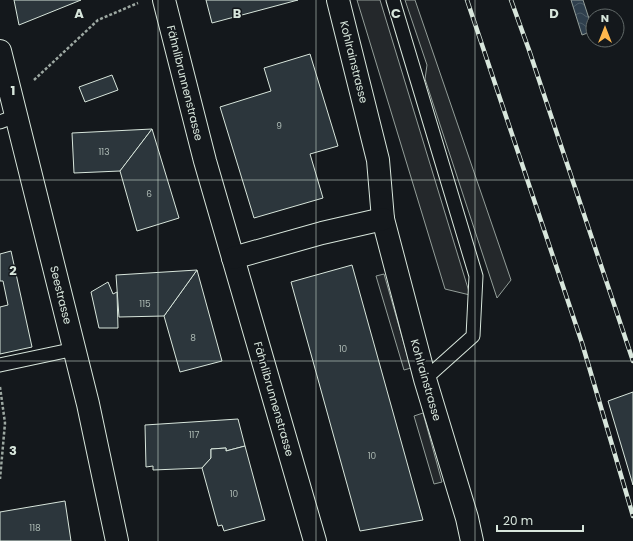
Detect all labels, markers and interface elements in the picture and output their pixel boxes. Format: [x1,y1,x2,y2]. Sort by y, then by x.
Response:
text: A [74,4,84,23]
text: B [233,4,242,23]
text: C [391,4,401,23]
text: D [549,4,559,23]
north arrow [585,8,625,48]
text: N [601,10,609,26]
street label: Kohlrainstrasse [336,19,372,105]
street label: Fähnlibrunnenstrasse [163,24,207,143]
text: 1 [11,81,15,100]
house number: 9 [276,120,282,132]
house number: 113 [98,146,110,158]
house number: 6 [146,188,152,200]
text: 2 [9,261,17,280]
street label: Seestrasse [46,264,76,326]
house number: 115 [139,298,151,310]
house number: 8 [190,332,196,344]
street label: Kohlrainstrasse [407,337,445,423]
street label: Fähnlibrunnenstrasse [250,340,298,458]
house number: 10 [339,343,348,355]
house number: 117 [189,429,199,441]
text: 3 [9,441,17,460]
house number: 10 [368,450,377,462]
house number: 10 [230,488,239,500]
scale bar [497,507,583,533]
text: 20 m [503,512,533,529]
house number: 118 [29,522,41,534]

